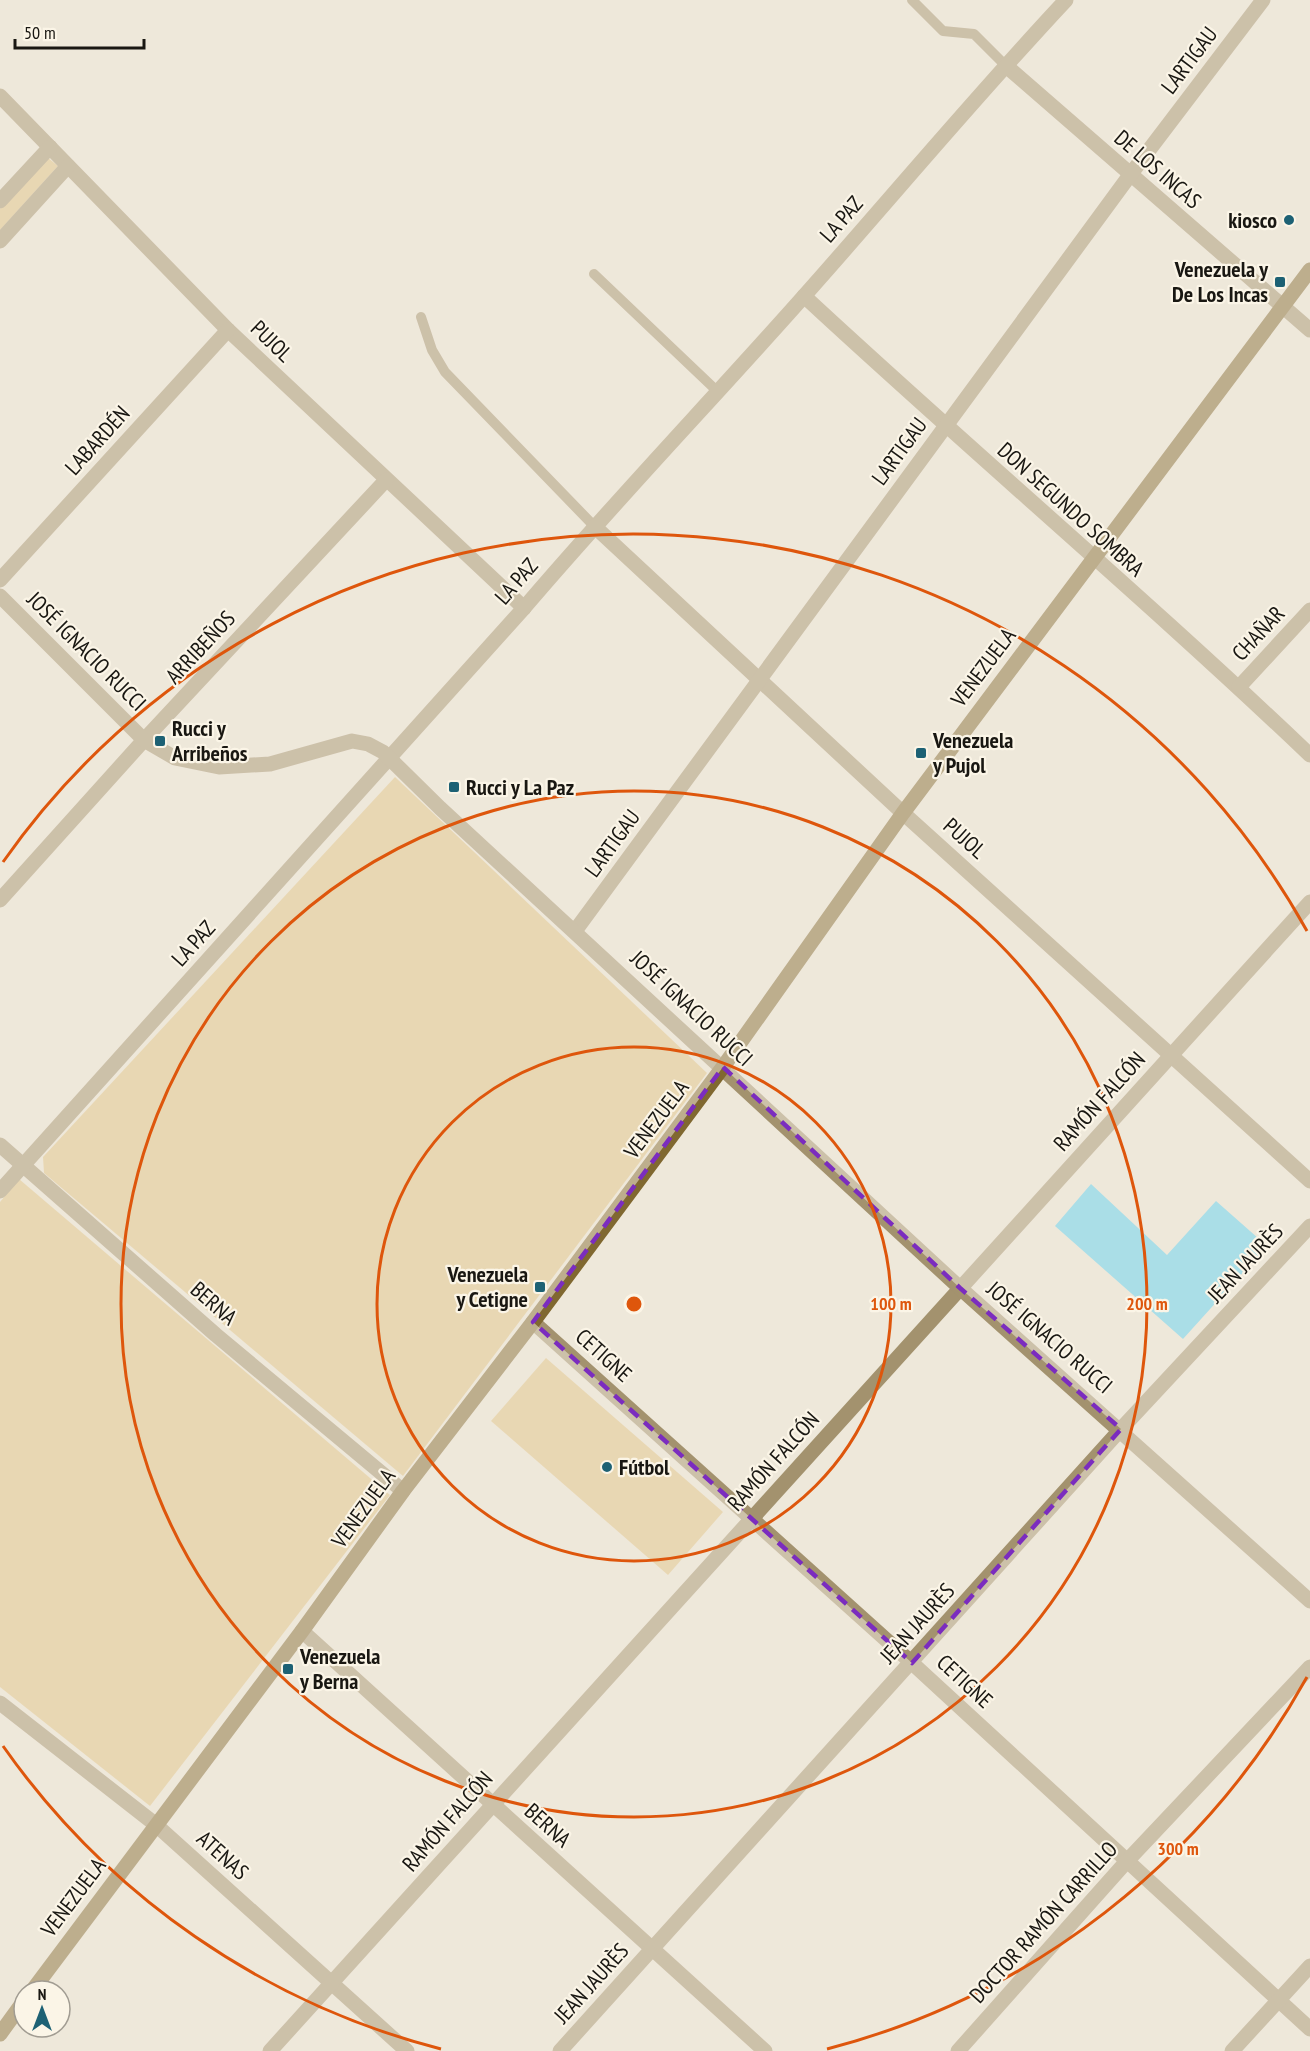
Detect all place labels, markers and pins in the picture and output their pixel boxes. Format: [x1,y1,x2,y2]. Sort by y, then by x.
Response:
place label: kiosco [1228,206,1277,234]
marker: kiosco [1282,213,1296,227]
place label: Venezuela y De Los Incas [1172,255,1269,308]
marker: Venezuela y De Los Incas [1273,275,1287,289]
place label: Rucci y Arribeños [171,714,248,767]
place label: Venezuela y Pujol [932,726,1013,779]
marker: Rucci y Arribeños [153,734,167,748]
marker: Venezuela y Pujol [914,746,928,760]
place label: Rucci y La Paz [466,773,574,801]
marker: Rucci y La Paz [447,780,461,794]
place label: Venezuela y Cetigne [447,1260,528,1313]
marker: Venezuela y Cetigne [533,1280,547,1294]
centre of rings [624,1294,644,1314]
place label: Fútbol [619,1453,670,1481]
marker: Fútbol [600,1460,614,1474]
place label: Venezuela y Berna [299,1642,380,1695]
marker: Venezuela y Berna [281,1662,295,1676]

